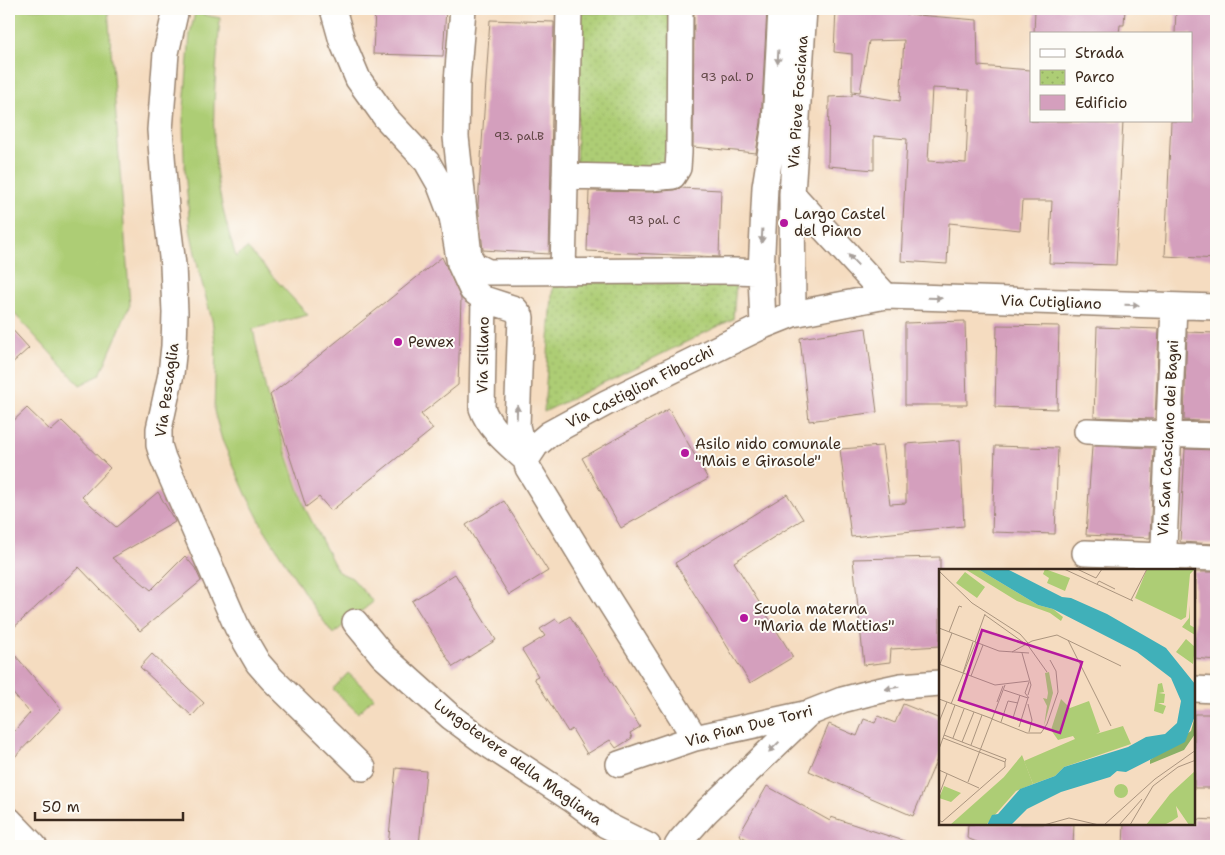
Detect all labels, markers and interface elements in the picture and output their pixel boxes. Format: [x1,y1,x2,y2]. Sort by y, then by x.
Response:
legend [1030,32,1192,122]
street label: Via Pieve Fosciana [783,34,813,169]
text: Strada [1075,43,1124,63]
one-way arrow [773,50,781,66]
text: Parco [1075,67,1115,87]
house number: 93 pal. D [700,69,754,85]
text: Edificio [1075,93,1127,113]
house number: 93. pal.B [494,128,544,144]
place label: Largo Castel del Piano [794,204,886,241]
house number: 93 pal. C [628,212,680,228]
marker: Largo Castel del Piano [778,217,790,229]
one-way arrow [758,228,766,244]
one-way arrow [847,255,859,267]
street label: Via Cutigliano [1000,290,1102,314]
one-way arrow [927,294,943,302]
one-way arrow [1124,301,1140,309]
street label: Via Sillano [472,316,494,394]
place label: Pewex [408,332,454,352]
marker: Pewex [392,336,404,348]
street label: Via San Casciano dei Bagni [1153,339,1183,537]
street label: Via Pescaglia [150,341,184,439]
street label: Via Castiglion Fibocchi [563,341,717,433]
one-way arrow [514,404,522,420]
place label: Asilo nido comunale "Mais e Girasole" [695,434,841,471]
marker: Asilo nido comunale "Mais e Girasole" [679,447,691,459]
inset map [939,569,1195,825]
place label: Scuola materna "Maria de Mattias" [754,599,895,636]
marker: Scuola materna "Maria de Mattias" [738,612,750,624]
one-way arrow [883,684,899,692]
street label: Lungotevere della Magliana [430,694,607,830]
street label: Via Pian Due Torri [683,700,815,752]
one-way arrow [768,741,780,753]
scale bar [35,790,182,822]
text: 50 m [42,797,80,817]

